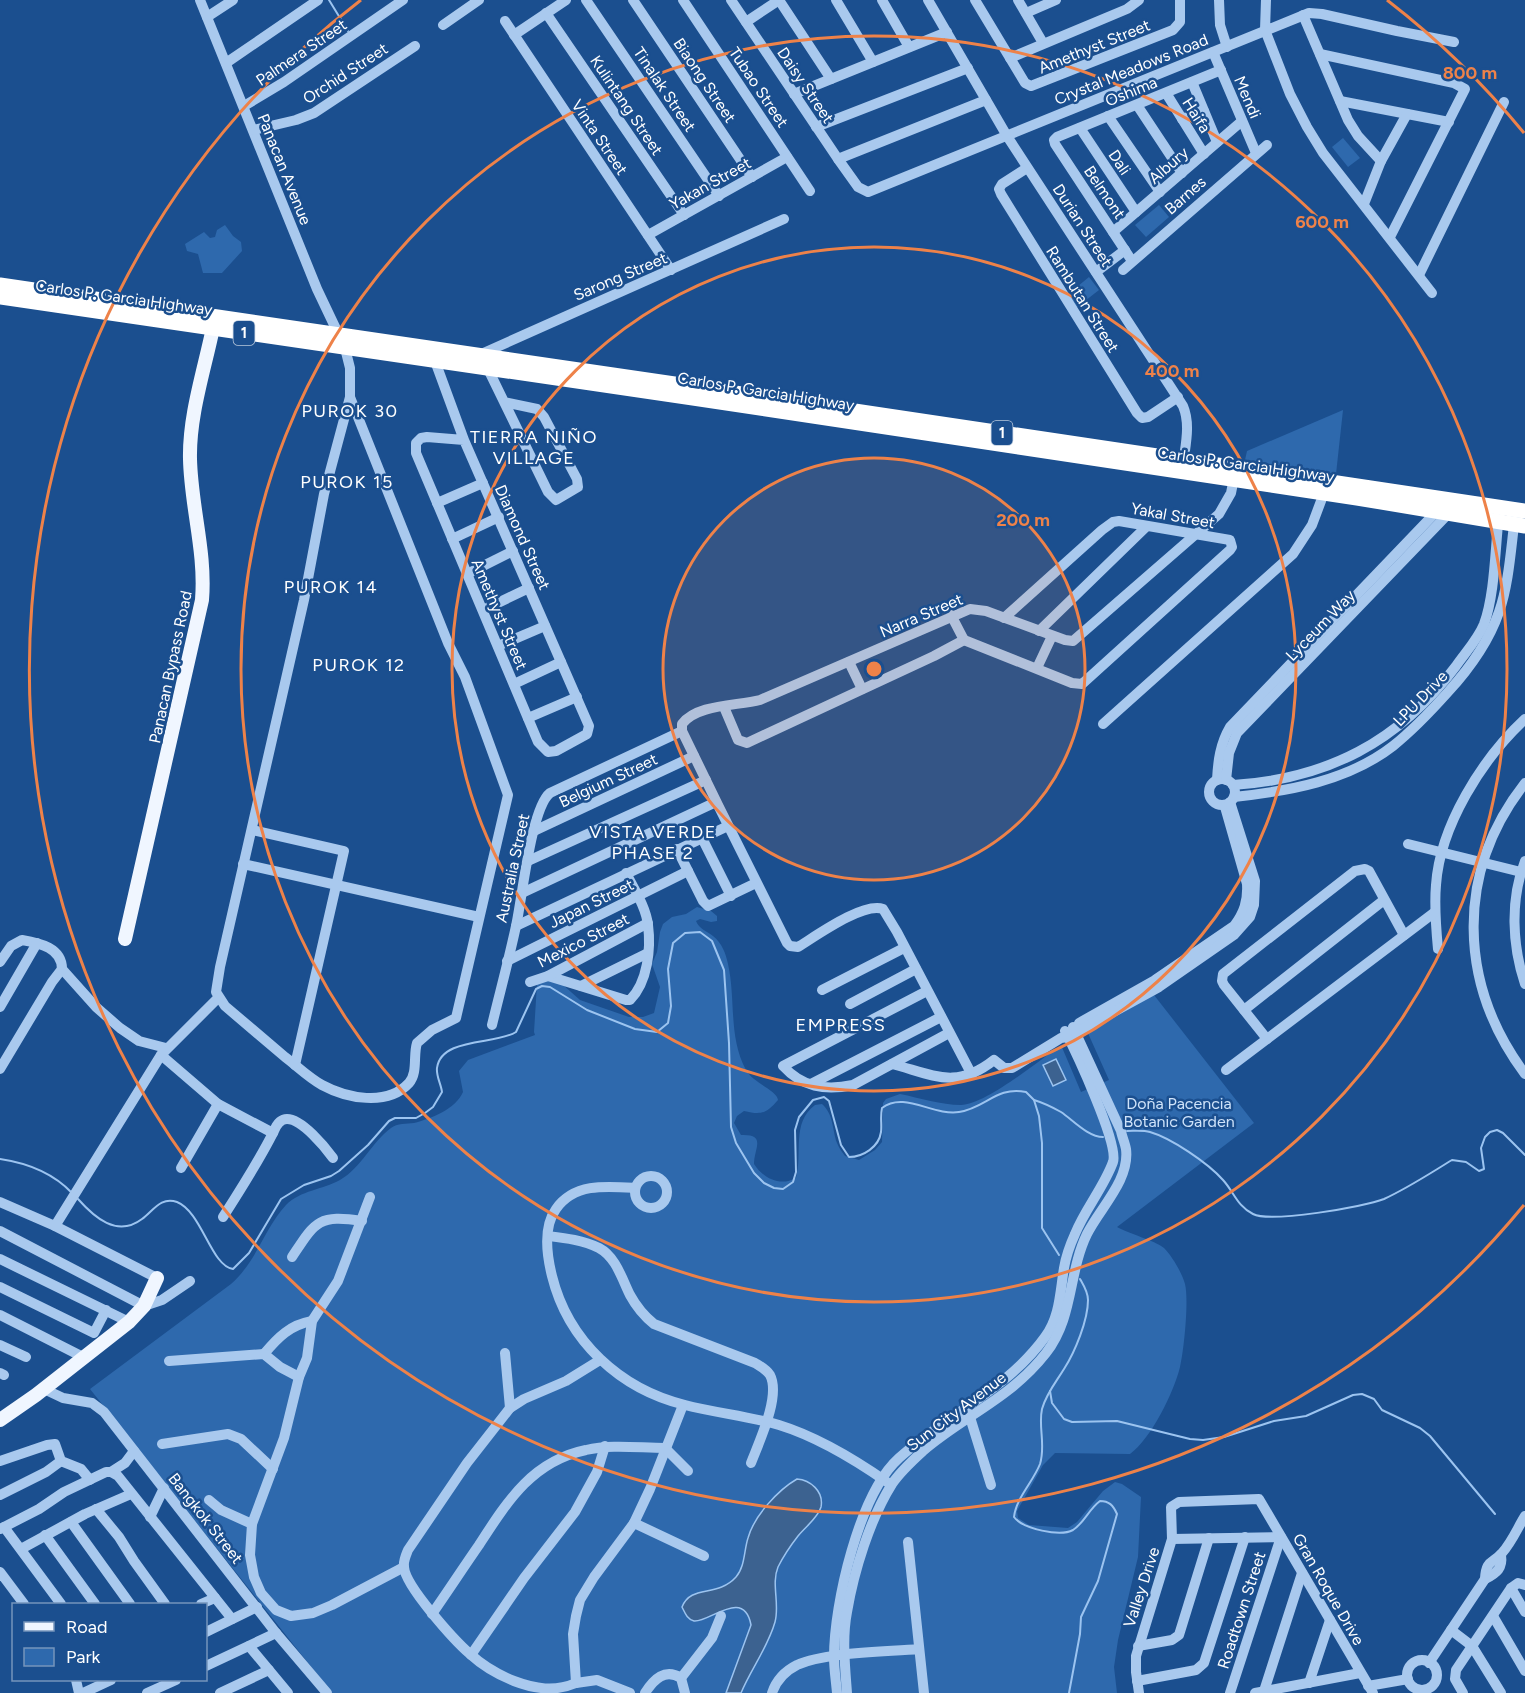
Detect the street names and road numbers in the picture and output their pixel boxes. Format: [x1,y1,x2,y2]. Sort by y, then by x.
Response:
street label: Palmera Street [252,15,350,90]
street label: Amethyst Street [1036,15,1153,78]
street label: Crystal Meadows Road [1052,30,1211,109]
street label: Biaong Street [669,34,740,126]
street label: Orchid Street [299,39,391,108]
street label: Tinalak Street [629,43,700,135]
street label: Tubao Street [725,44,792,131]
street label: Daisy Street [773,44,838,127]
street label: Kulintang Street [586,52,667,159]
street label: Oshima [1102,72,1160,110]
street label: Mendi [1230,73,1265,121]
street label: Haifa [1178,94,1215,136]
street label: Vinta Street [567,96,632,179]
street label: Panacan Avenue [254,111,316,228]
street label: Albury [1145,143,1193,188]
street label: Dali [1104,146,1135,179]
street label: Yakan Street [666,153,754,214]
street label: Belmont [1080,162,1129,222]
street label: Barnes [1161,172,1210,218]
street label: Durian Street [1049,180,1116,270]
street label: Rambutan Street [1042,243,1123,356]
street label: Sarong Street [571,248,670,305]
street label: Carlos P. Garcia Highway [34,276,214,319]
road number: 1 [234,321,254,345]
street label: Carlos P. Garcia Highway [676,368,856,415]
road number: 1 [992,421,1012,445]
street label: Carlos P. Garcia Highway [1156,443,1336,486]
street label: Diamond Street [491,482,554,593]
street label: Yakal Street [1129,499,1216,532]
street label: Amethyst Street [468,556,531,673]
street label: Lyceum Way [1282,585,1359,665]
street label: Panacan Bypass Road [145,589,196,745]
street label: Narra Street [877,589,966,641]
street label: LPU Drive [1389,666,1452,730]
street label: Belgium Street [556,749,660,812]
street label: Australia Street [492,812,533,924]
street label: Japan Street [546,875,637,932]
street label: Mexico Street [534,909,632,972]
street label: Sun City Avenue [903,1368,1010,1455]
street label: Bangkok Street [164,1469,247,1567]
street label: Gran Roque Drive [1289,1530,1368,1649]
street label: Valley Drive [1120,1544,1163,1630]
street label: Roadtown Street [1214,1549,1269,1671]

